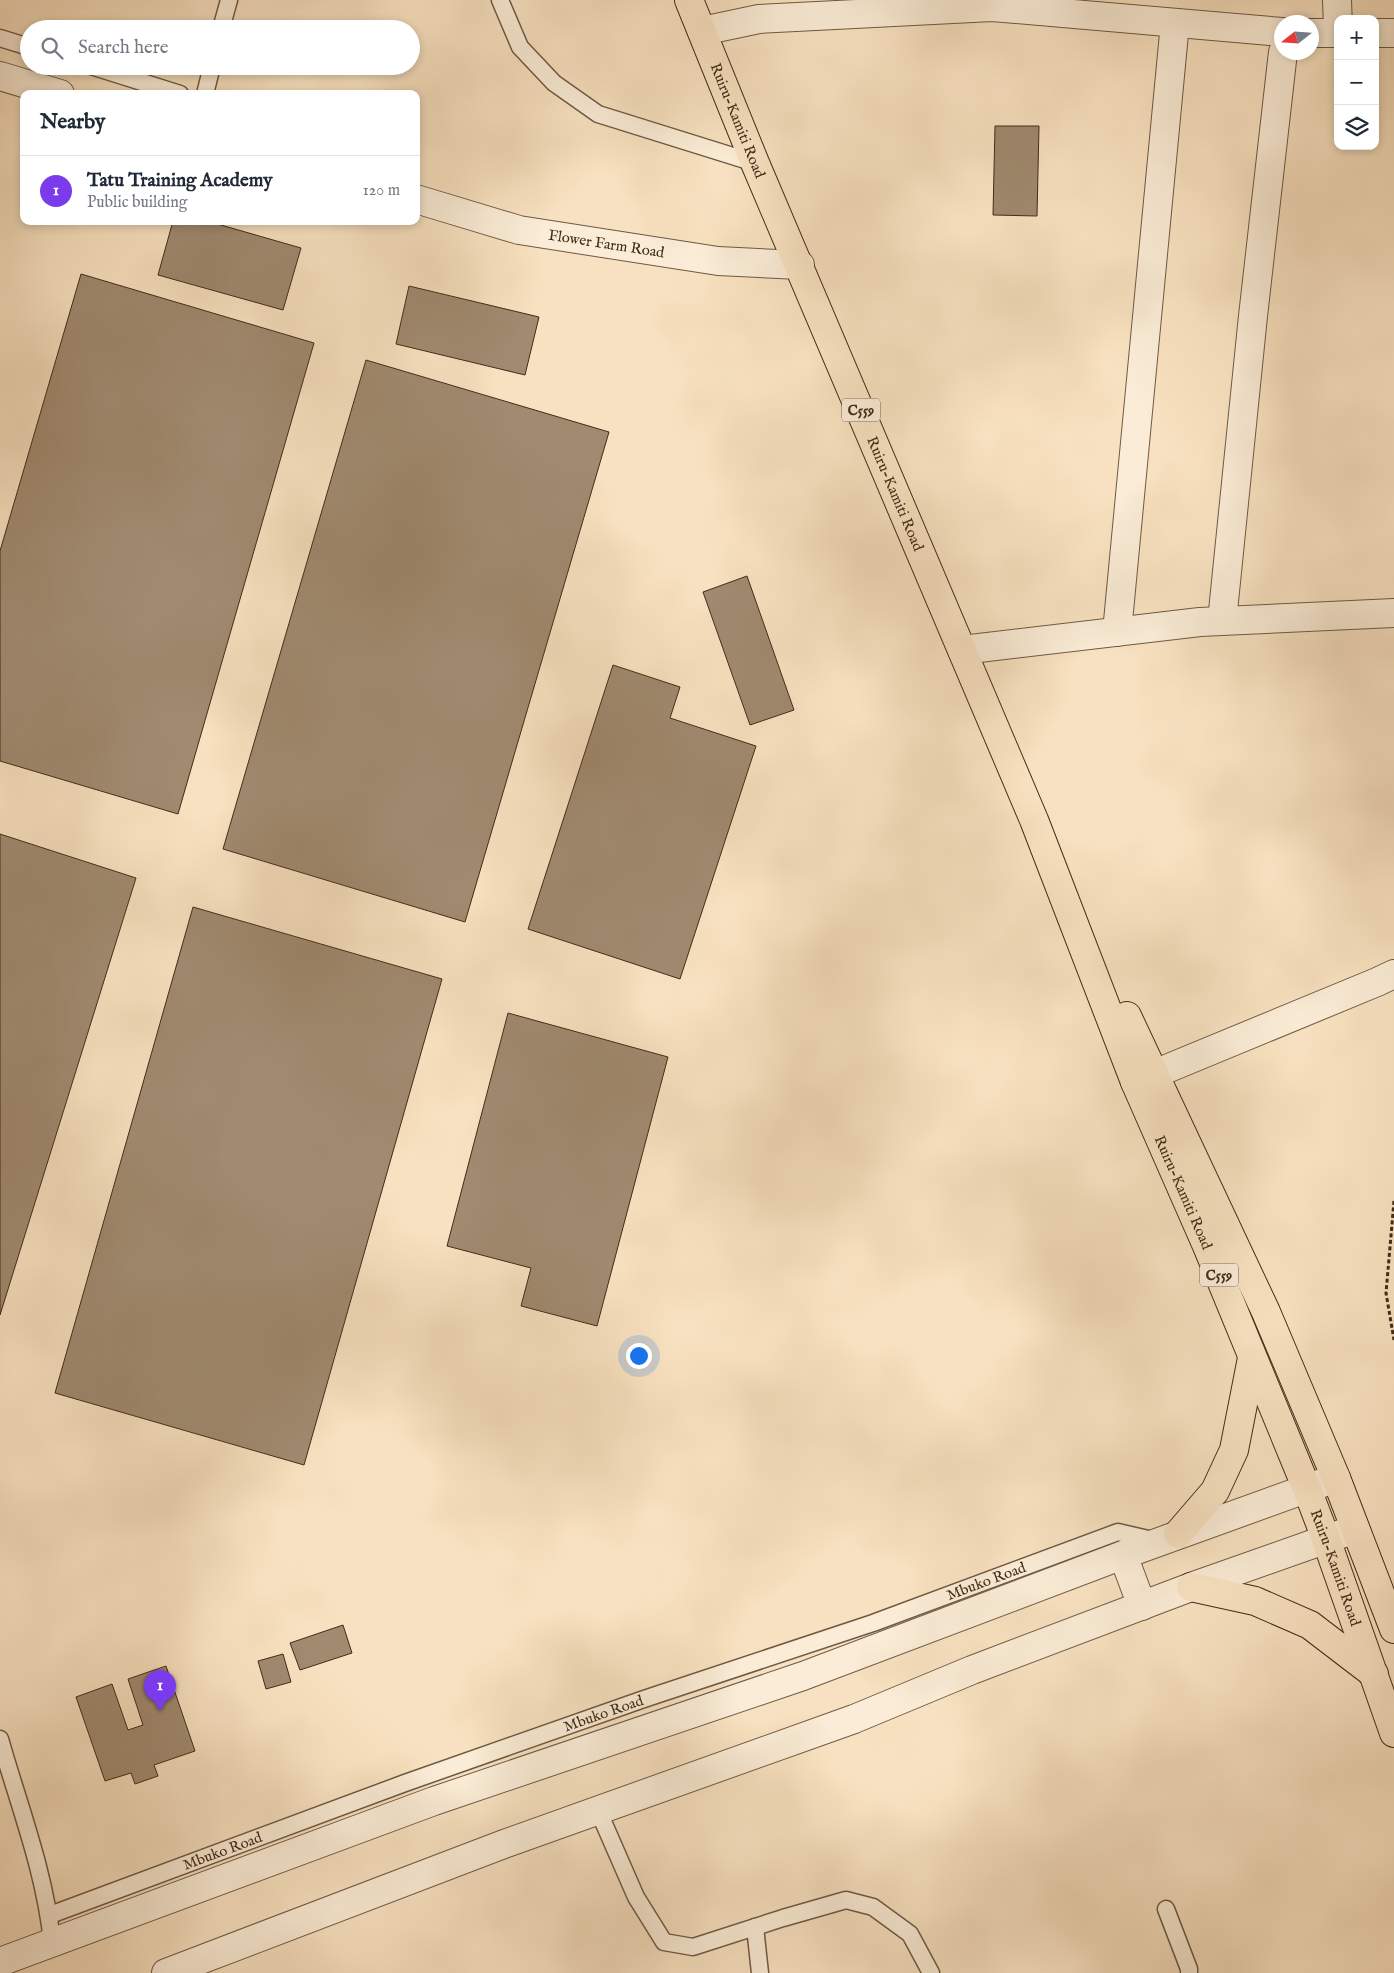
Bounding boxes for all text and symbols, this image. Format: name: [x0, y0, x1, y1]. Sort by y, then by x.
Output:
north arrow: [1274, 15, 1319, 60]
map controls: [1334, 15, 1379, 150]
button: +: [1334, 15, 1379, 60]
search box: [20, 20, 420, 75]
icon: search: [38, 34, 66, 62]
text: Search here: [78, 36, 169, 60]
street label: Ruiru-Kamiti Road: [705, 60, 770, 182]
button: −: [1334, 60, 1379, 105]
button: layers: [1334, 105, 1379, 150]
text: Nearby: [40, 109, 105, 136]
text: Tatu Training Academy: [87, 169, 273, 193]
text: 1: [53, 181, 59, 201]
text: 120 m: [363, 181, 400, 201]
text: Public building: [87, 193, 187, 213]
street label: Flower Farm Road: [547, 226, 667, 263]
road number: C559: [842, 398, 880, 422]
street label: Ruiru-Kamiti Road: [862, 434, 928, 555]
street label: Ruiru-Kamiti Road: [1150, 1133, 1217, 1254]
road number: C559: [1200, 1264, 1238, 1286]
your location: [626, 1343, 652, 1369]
street label: Ruiru-Kamiti Road: [1306, 1507, 1365, 1630]
street label: Mbuko Road: [944, 1558, 1029, 1605]
pin: 1: [144, 1670, 176, 1711]
street label: Mbuko Road: [561, 1691, 647, 1736]
street label: Mbuko Road: [180, 1828, 266, 1875]

